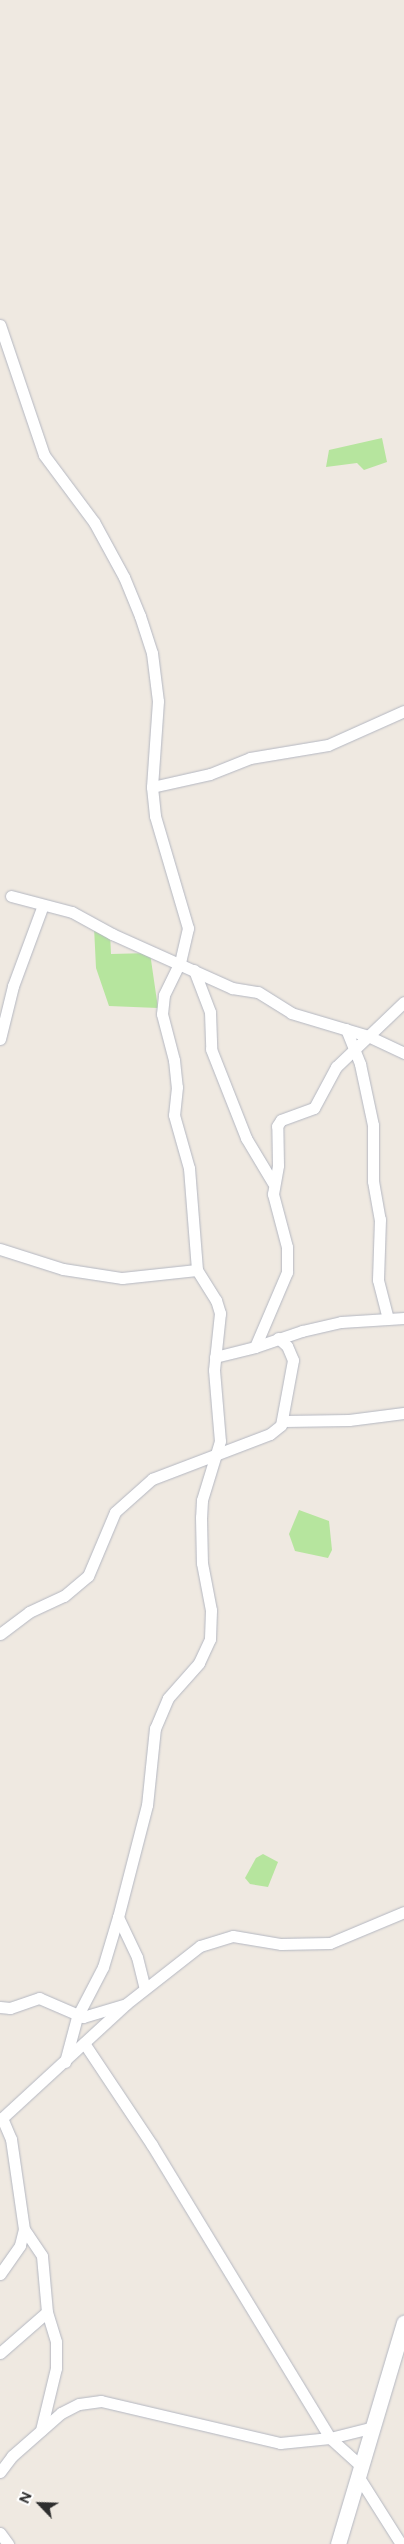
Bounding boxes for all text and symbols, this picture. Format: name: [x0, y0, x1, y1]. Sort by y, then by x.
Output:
north arrow: [15, 2479, 65, 2529]
text: N: [16, 2489, 36, 2506]

